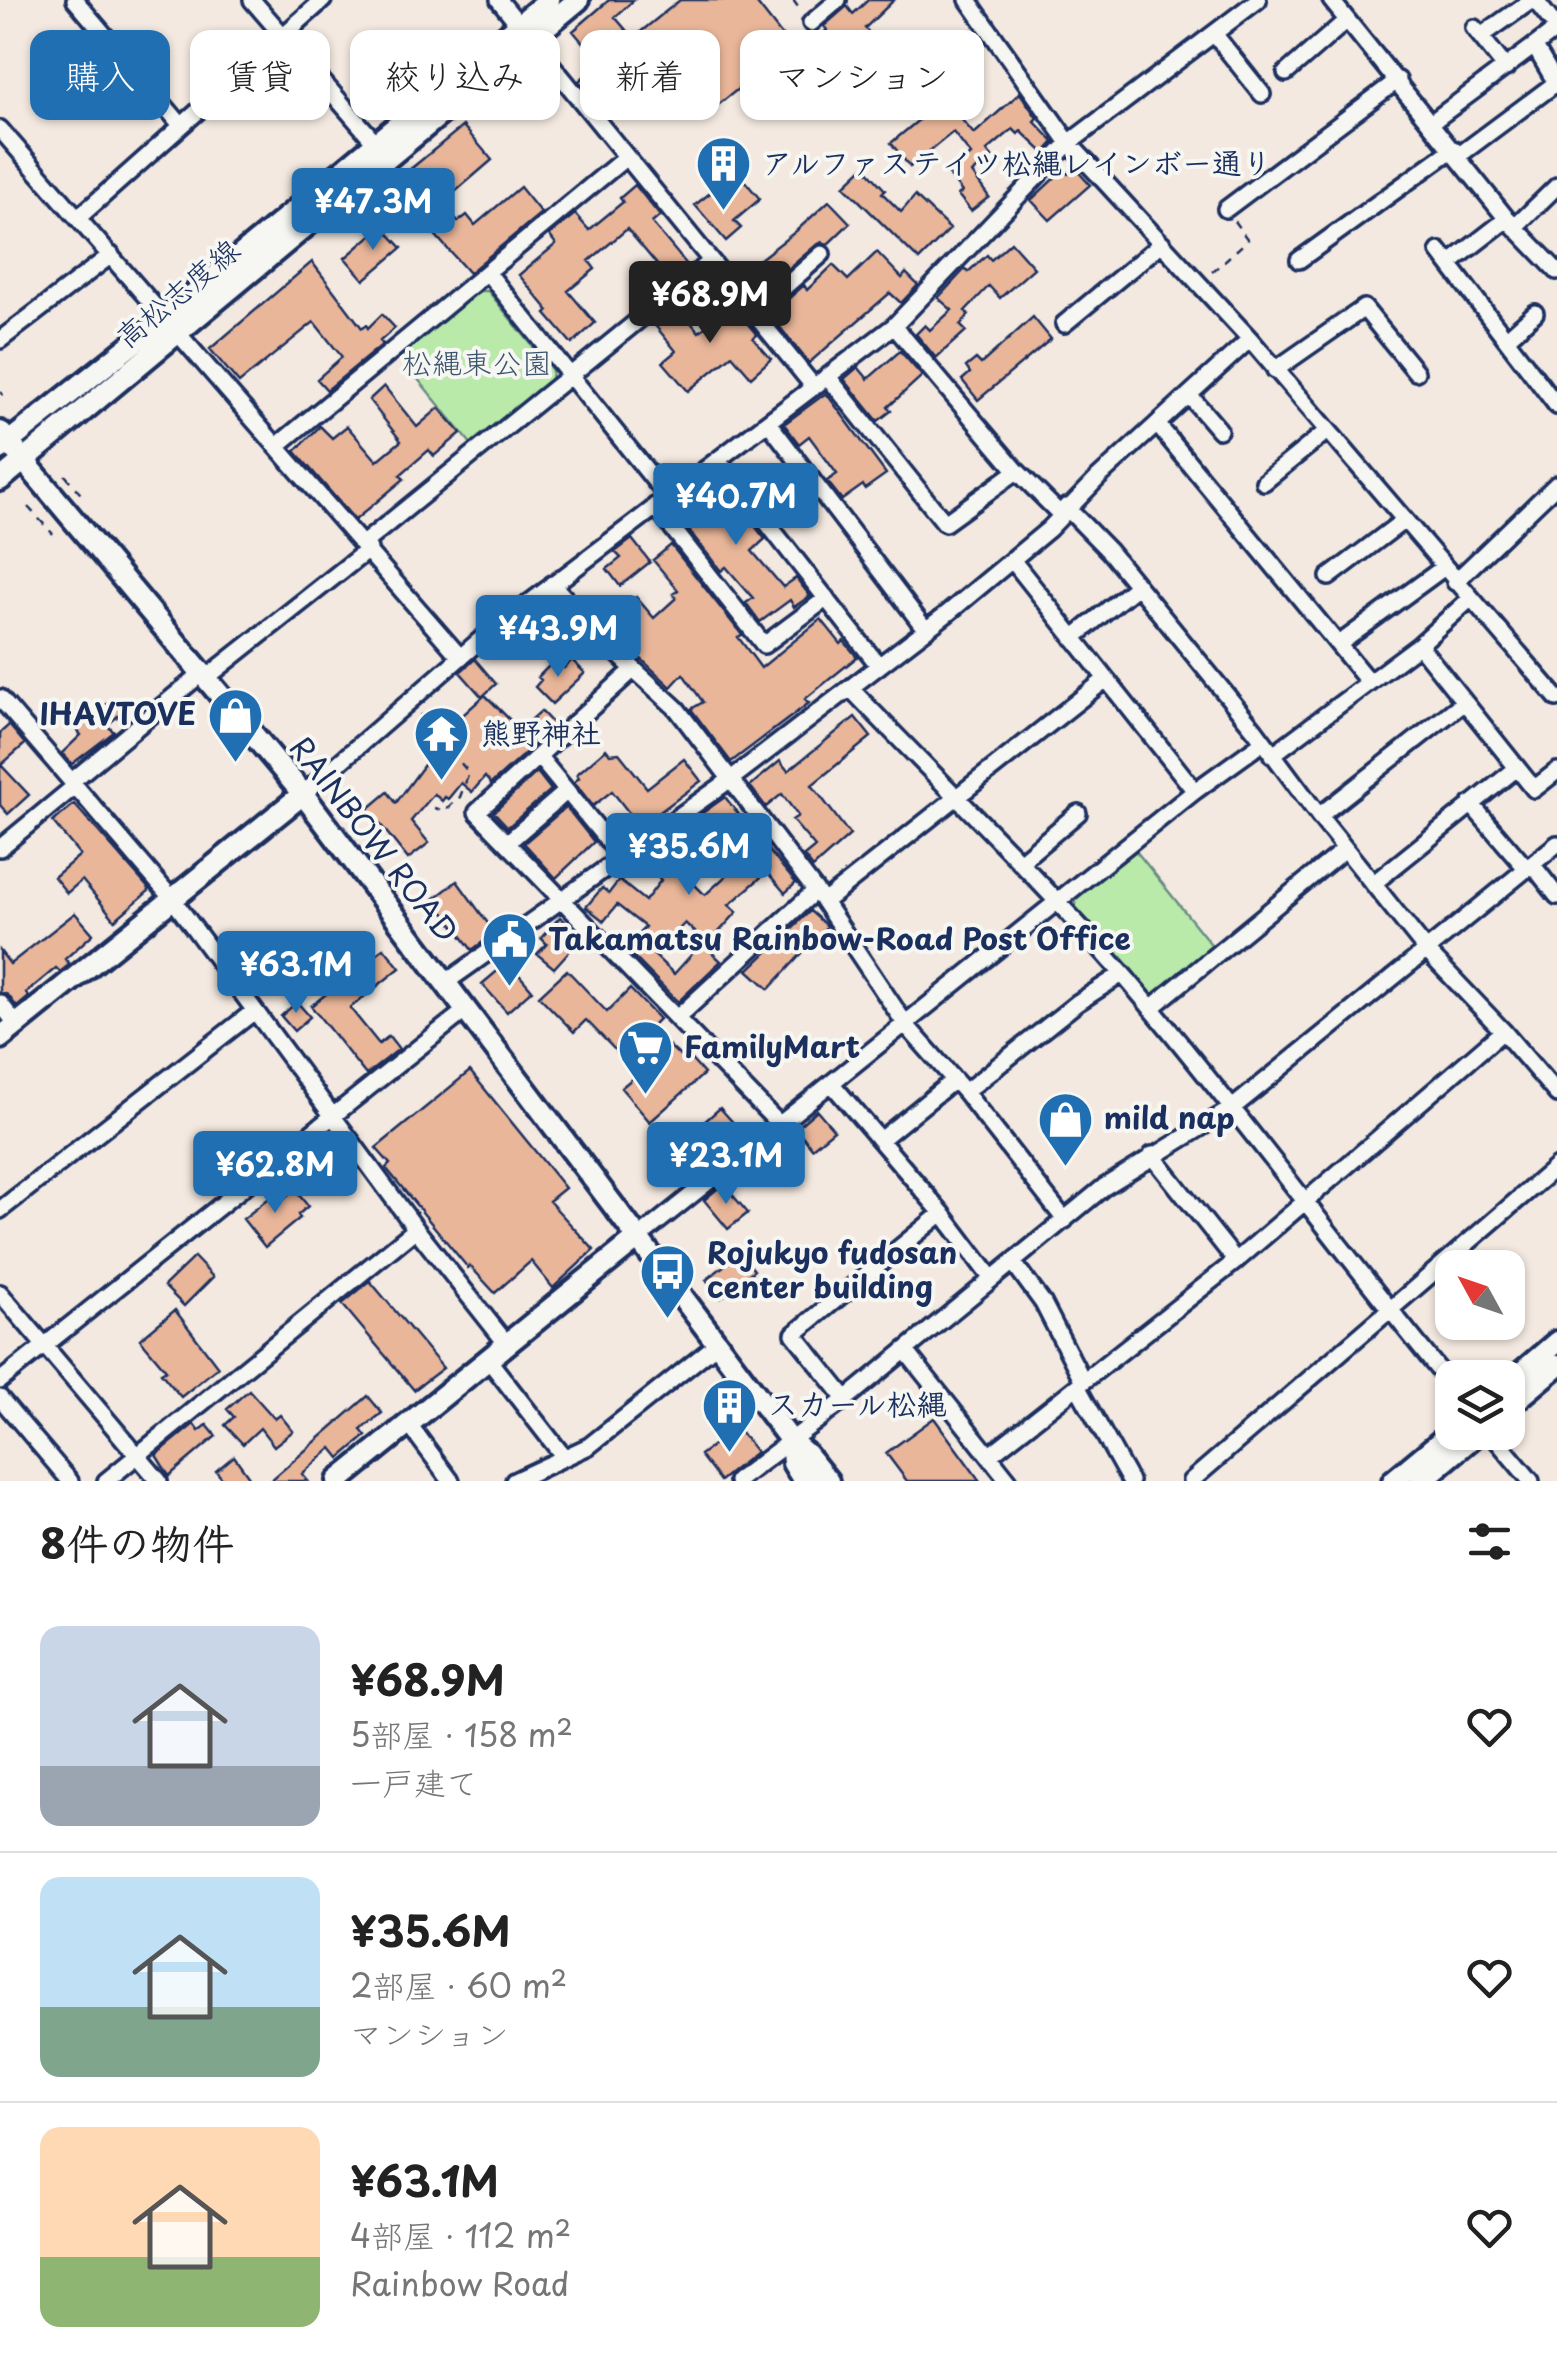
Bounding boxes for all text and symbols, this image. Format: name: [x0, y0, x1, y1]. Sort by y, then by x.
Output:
chip: 購入: [30, 30, 170, 120]
chip: 賃貸: [190, 30, 330, 120]
chip: 絞り込み: [350, 30, 560, 120]
chip: 新着: [580, 30, 720, 120]
chip: マンション: [740, 30, 984, 120]
building icon: アルファステイツ松縄レインボー通り: [693, 134, 753, 213]
place label: アルファステイツ松縄レインボー通り: [762, 139, 1272, 184]
pin: ¥47.3M: [292, 168, 454, 253]
text: ¥47.3M: [314, 176, 432, 224]
street label: 高松志度線: [104, 227, 248, 358]
pin: ¥68.9M: [629, 261, 791, 346]
text: ¥68.9M: [651, 269, 769, 317]
park label: 松縄東公園: [402, 339, 552, 384]
pin: ¥40.7M: [655, 463, 817, 548]
text: ¥40.7M: [675, 471, 797, 519]
pin: ¥43.9M: [477, 595, 639, 680]
text: ¥43.9M: [498, 603, 618, 651]
shop icon: IHAVTOVE: [205, 685, 265, 764]
place label: IHAVTOVE: [39, 690, 196, 735]
temple icon: 熊野神社: [412, 704, 472, 783]
place label: 熊野神社: [481, 709, 601, 754]
street label: RAINBOW ROAD: [280, 726, 470, 951]
pin: ¥35.6M: [608, 813, 770, 898]
text: ¥35.6M: [628, 821, 750, 869]
public building icon: Takamatsu Rainbow-Road Post Office: [479, 910, 539, 989]
place label: Takamatsu Rainbow-Road Post Office: [548, 915, 1131, 960]
pin: ¥63.1M: [215, 931, 377, 1016]
text: ¥63.1M: [239, 939, 353, 987]
supermarket icon: FamilyMart: [615, 1018, 675, 1097]
place label: FamilyMart: [684, 1023, 860, 1068]
shop icon: mild nap: [1035, 1089, 1095, 1168]
place label: mild nap: [1104, 1094, 1235, 1139]
pin: ¥23.1M: [645, 1122, 807, 1207]
text: ¥23.1M: [669, 1130, 783, 1178]
pin: ¥62.8M: [194, 1131, 356, 1216]
text: ¥62.8M: [215, 1139, 335, 1187]
place label: Rojukyo fudosan center building: [707, 1229, 957, 1308]
bus stop icon: Rojukyo fudosan center building: [638, 1241, 698, 1320]
north arrow: [1435, 1250, 1525, 1340]
map controls: [1435, 1250, 1525, 1450]
button: layers: [1435, 1360, 1525, 1450]
building icon: スカール松縄: [699, 1375, 759, 1454]
place label: スカール松縄: [768, 1380, 947, 1425]
text: 8件の物件: [40, 1510, 234, 1573]
icon: filters: [1462, 1514, 1517, 1569]
text: ¥68.9M: [350, 1647, 505, 1710]
icon: home: [120, 1666, 240, 1786]
icon: heart: [1462, 1699, 1517, 1754]
text: 5部屋 · 158 m²: [350, 1710, 573, 1758]
text: 一戸建て: [350, 1758, 478, 1806]
text: ¥35.6M: [350, 1898, 511, 1961]
icon: home: [120, 1917, 240, 2037]
icon: heart: [1462, 1950, 1517, 2005]
text: 2部屋 · 60 m²: [350, 1961, 567, 2009]
text: マンション: [350, 2009, 509, 2057]
text: ¥63.1M: [350, 2148, 499, 2211]
icon: home: [120, 2167, 240, 2287]
icon: heart: [1462, 2200, 1517, 2255]
text: 4部屋 · 112 m²: [350, 2211, 571, 2259]
text: Rainbow Road: [350, 2259, 569, 2307]

